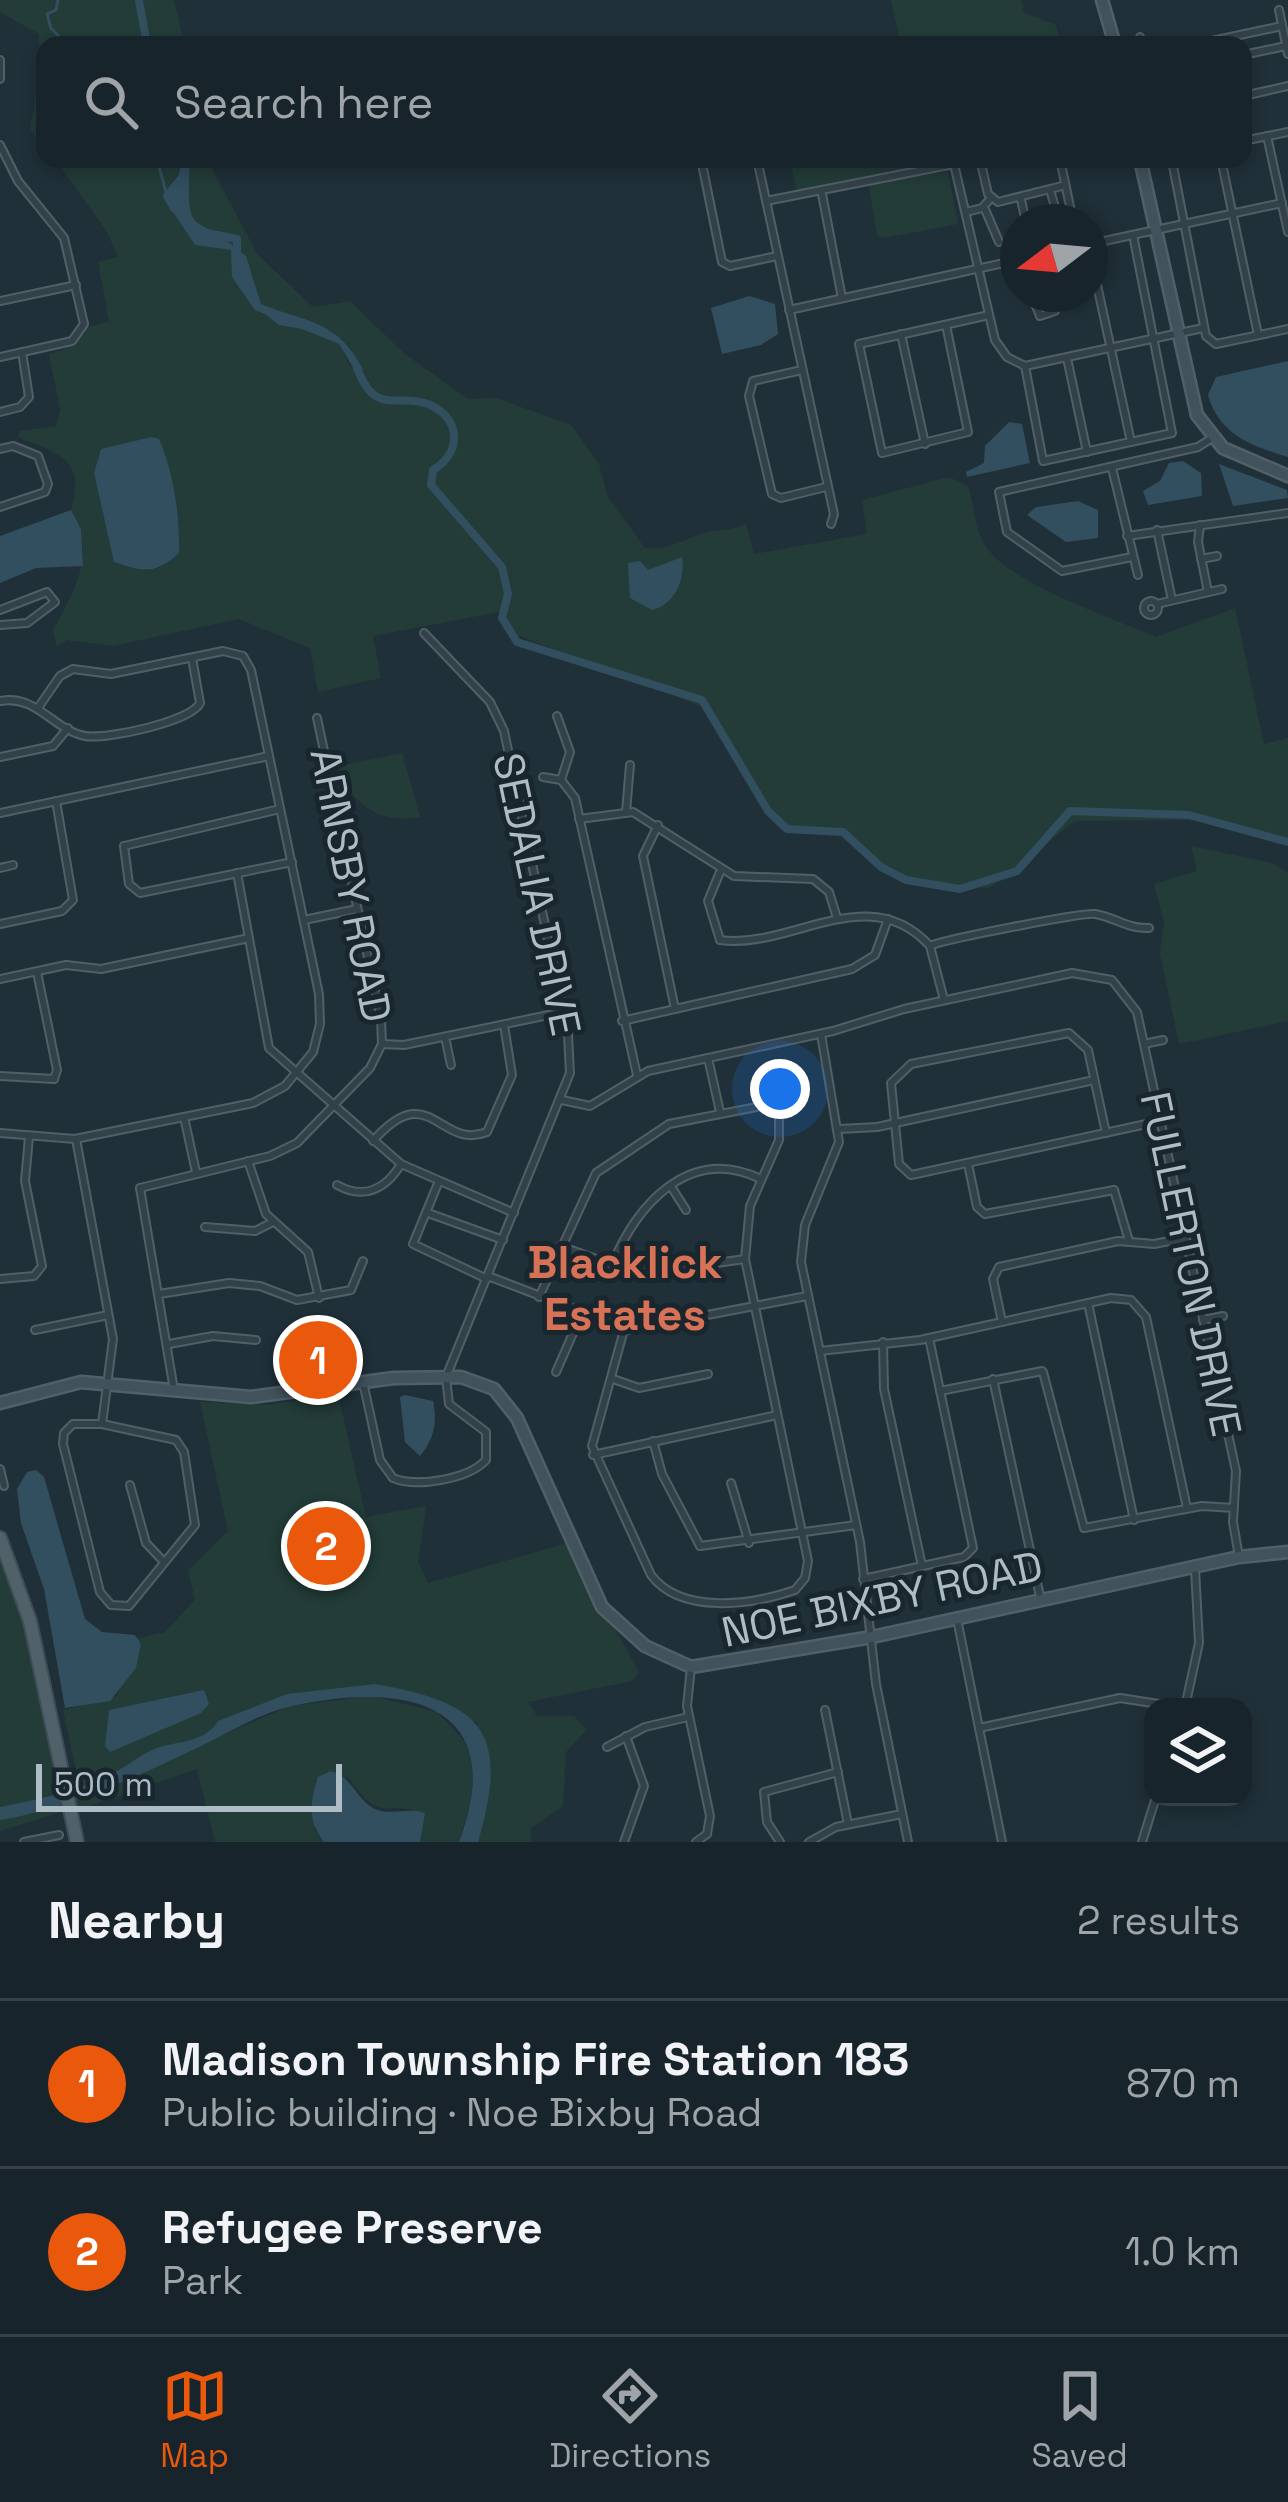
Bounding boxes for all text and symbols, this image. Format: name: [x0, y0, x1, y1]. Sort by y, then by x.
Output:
search box: [36, 36, 1252, 168]
icon: search: [78, 69, 144, 135]
text: Search here: [174, 74, 433, 131]
north arrow: [1000, 204, 1108, 312]
street label: ARNSBY ROAD: [298, 744, 404, 1026]
street label: SEDALIA DRIVE: [481, 748, 593, 1040]
your location: [750, 1059, 810, 1119]
street label: FULLERTON DRIVE: [1129, 1087, 1253, 1441]
district label: Blacklick Estates: [528, 1234, 722, 1343]
pin: 1: [279, 1315, 357, 1405]
pin: 2: [287, 1501, 365, 1591]
street label: NOE BIXBY ROAD: [717, 1539, 1047, 1659]
map controls: [1144, 1698, 1252, 1806]
button: layers: [1144, 1698, 1252, 1806]
scale bar: [36, 1758, 342, 1811]
text: 500 m: [54, 1764, 153, 1806]
text: Nearby: [48, 1888, 225, 1953]
text: 2 results: [1077, 1896, 1240, 1945]
text: Madison Township Fire Station 183: [162, 2031, 909, 2088]
text: 1: [78, 2059, 96, 2108]
text: 870 m: [1126, 2059, 1240, 2108]
text: Public building · Noe Bixby Road: [162, 2088, 762, 2137]
text: Refugee Preserve: [162, 2199, 543, 2256]
text: 2: [75, 2227, 99, 2276]
text: 1.0 km: [1125, 2227, 1240, 2276]
text: Park: [162, 2256, 243, 2305]
tab: Map: [160, 2363, 229, 2477]
tab: Directions: [549, 2363, 711, 2477]
tab: Saved: [1032, 2363, 1128, 2477]

